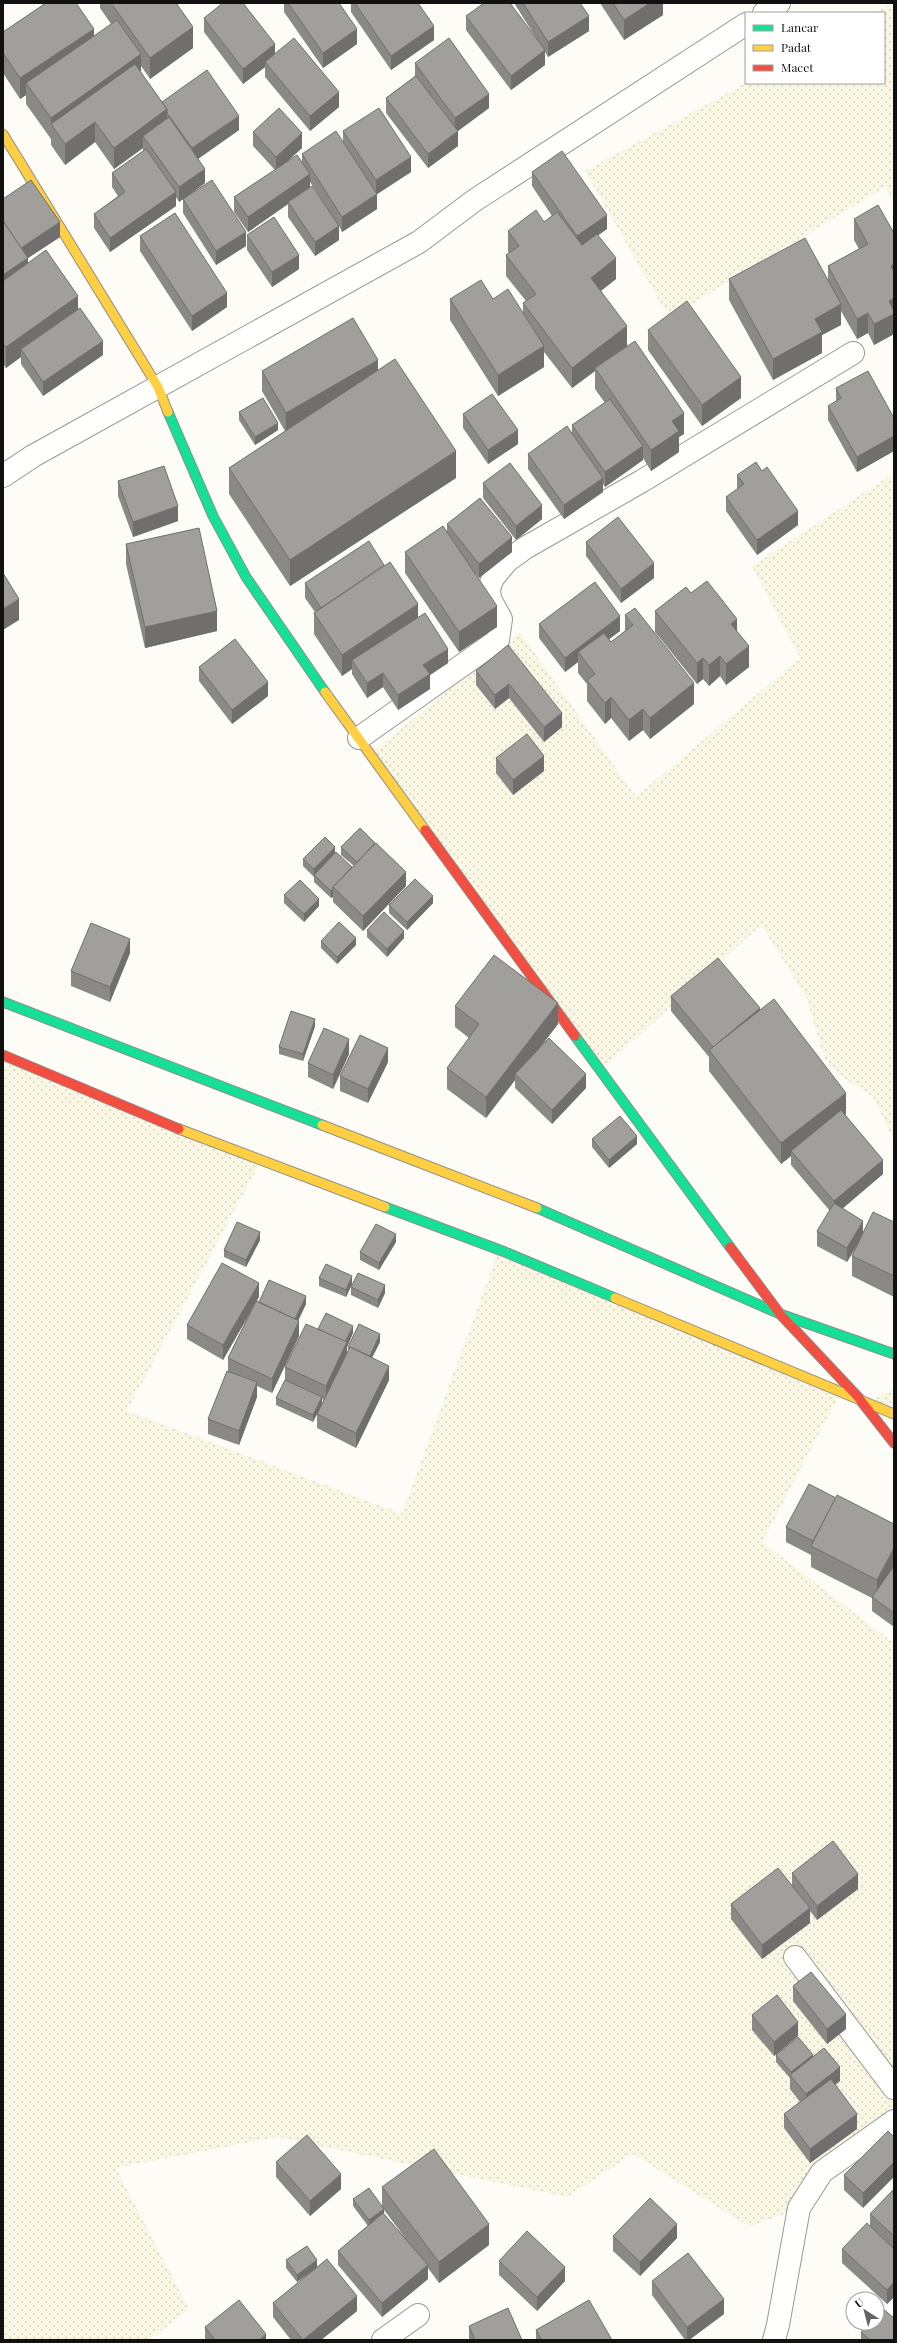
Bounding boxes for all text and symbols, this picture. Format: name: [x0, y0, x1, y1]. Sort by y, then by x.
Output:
legend: [745, 12, 885, 84]
text: Lancar: [781, 19, 819, 35]
text: Padat: [781, 39, 812, 55]
text: Macet: [781, 59, 814, 75]
north arrow: [845, 2291, 885, 2331]
text: U: [851, 2294, 867, 2311]

